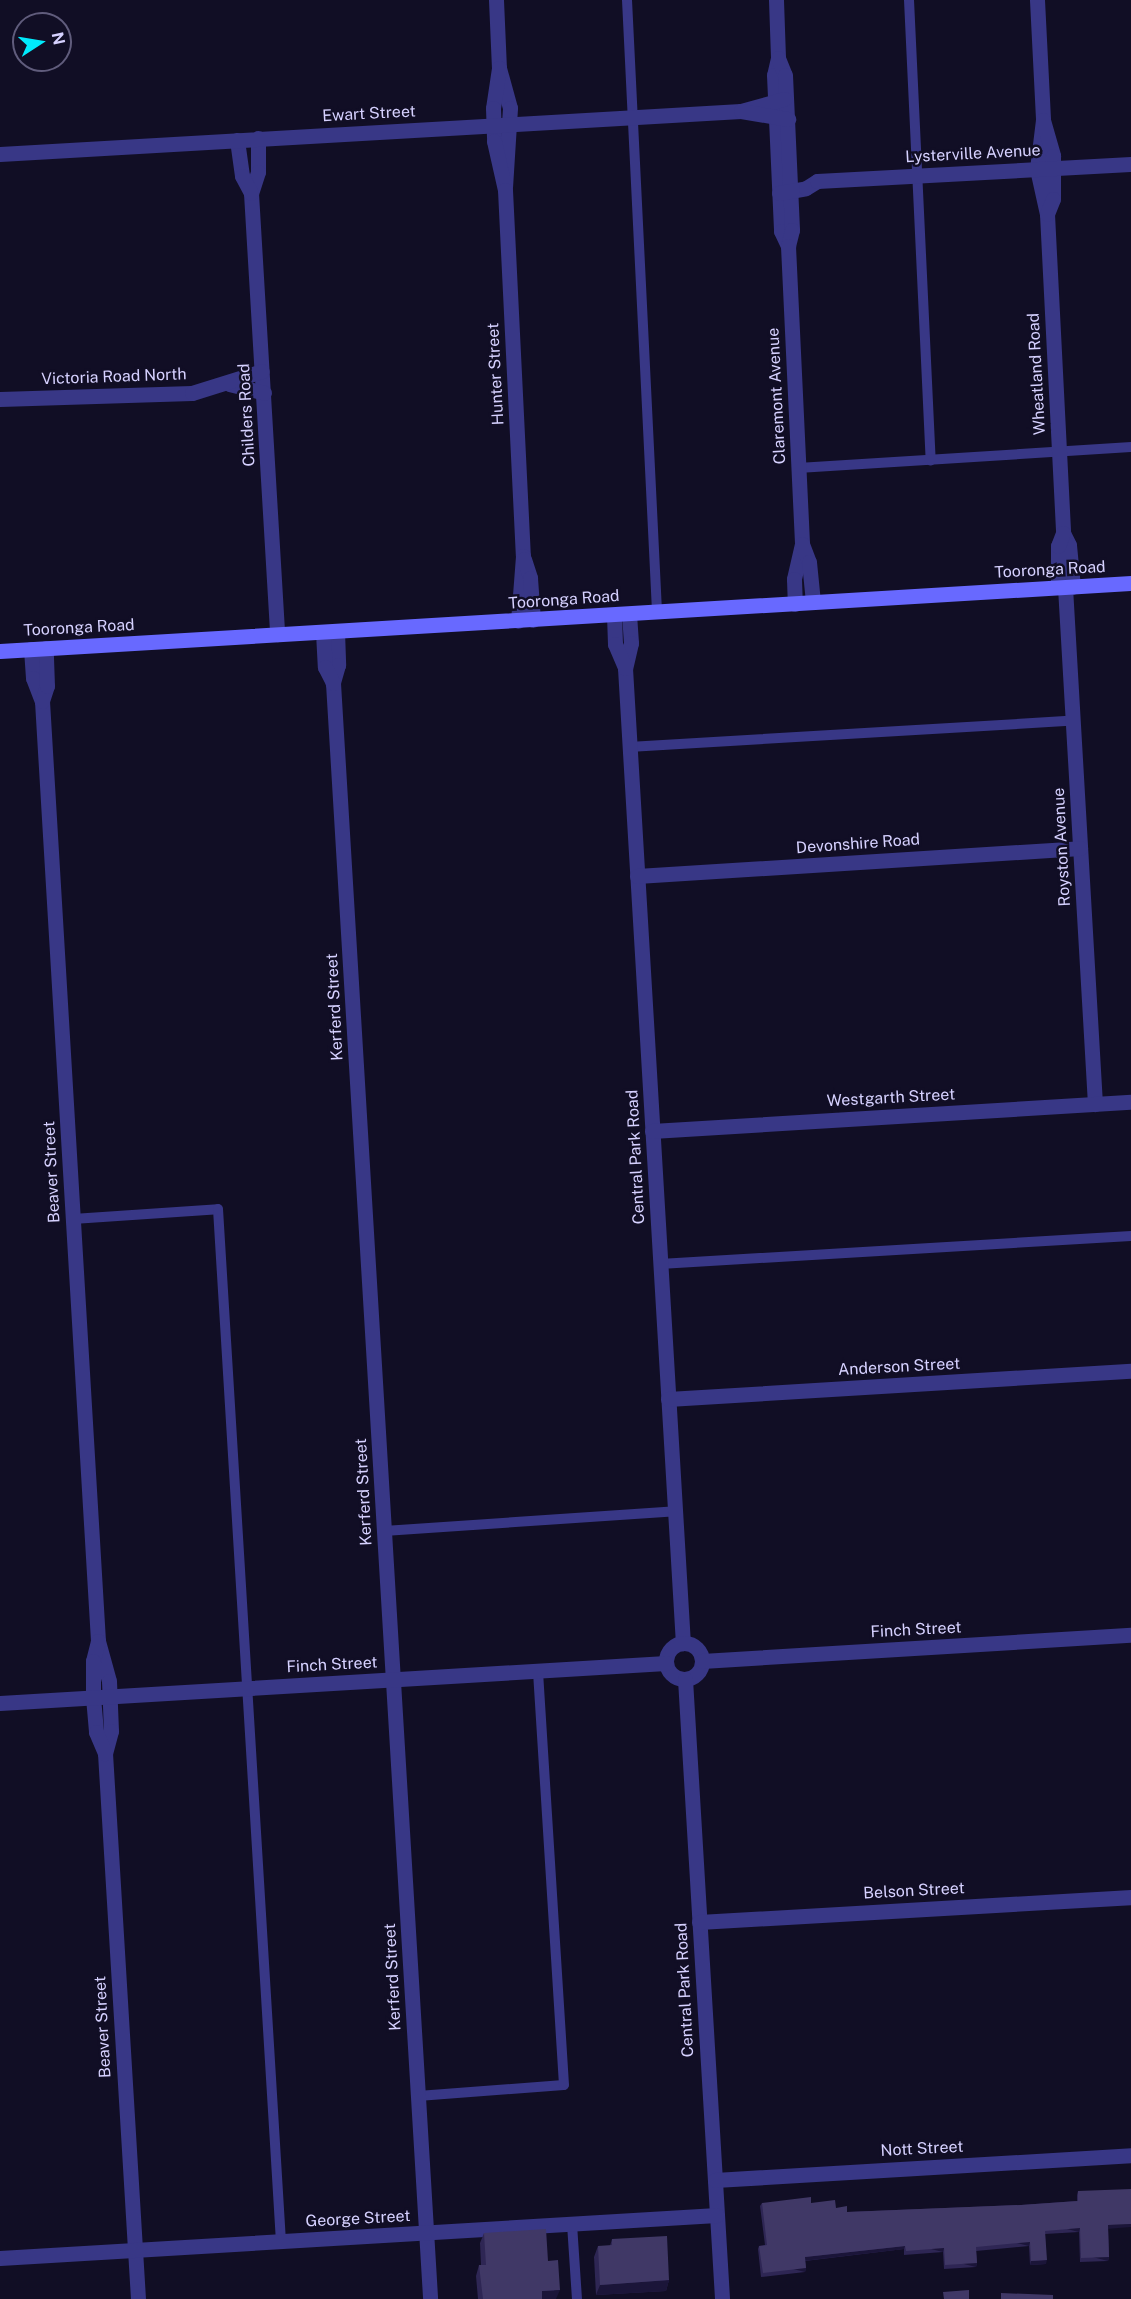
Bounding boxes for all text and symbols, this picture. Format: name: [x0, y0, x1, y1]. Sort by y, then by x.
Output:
north arrow: [12, 12, 72, 72]
text: N: [48, 30, 69, 47]
street label: Ewart Street: [322, 102, 416, 126]
street label: Lysterville Avenue: [905, 141, 1041, 167]
street label: Wheatland Road: [1024, 312, 1050, 436]
street label: Hunter Street: [484, 322, 508, 426]
street label: Claremont Avenue: [764, 327, 790, 465]
street label: Childers Road: [235, 363, 259, 467]
street label: Victoria Road North: [41, 365, 187, 389]
street label: Tooronga Road: [994, 558, 1106, 582]
street label: Tooronga Road: [508, 587, 620, 613]
street label: Tooronga Road: [23, 616, 135, 640]
street label: Royston Avenue: [1049, 787, 1075, 907]
street label: Devonshire Road: [795, 830, 921, 858]
street label: Kerferd Street: [323, 953, 347, 1061]
street label: Westgarth Street: [826, 1085, 956, 1111]
street label: Central Park Road: [623, 1089, 649, 1225]
street label: Beaver Street: [40, 1120, 64, 1224]
street label: Anderson Street: [837, 1354, 961, 1380]
street label: Kerferd Street: [352, 1438, 376, 1546]
street label: Finch Street: [870, 1618, 962, 1642]
street label: Finch Street: [286, 1653, 378, 1677]
street label: Belson Street: [863, 1879, 965, 1903]
street label: Central Park Road: [672, 1922, 698, 2058]
street label: Kerferd Street: [381, 1923, 405, 2031]
street label: Beaver Street: [91, 1975, 115, 2079]
street label: Nott Street: [880, 2137, 964, 2161]
street label: George Street: [305, 2207, 411, 2231]

